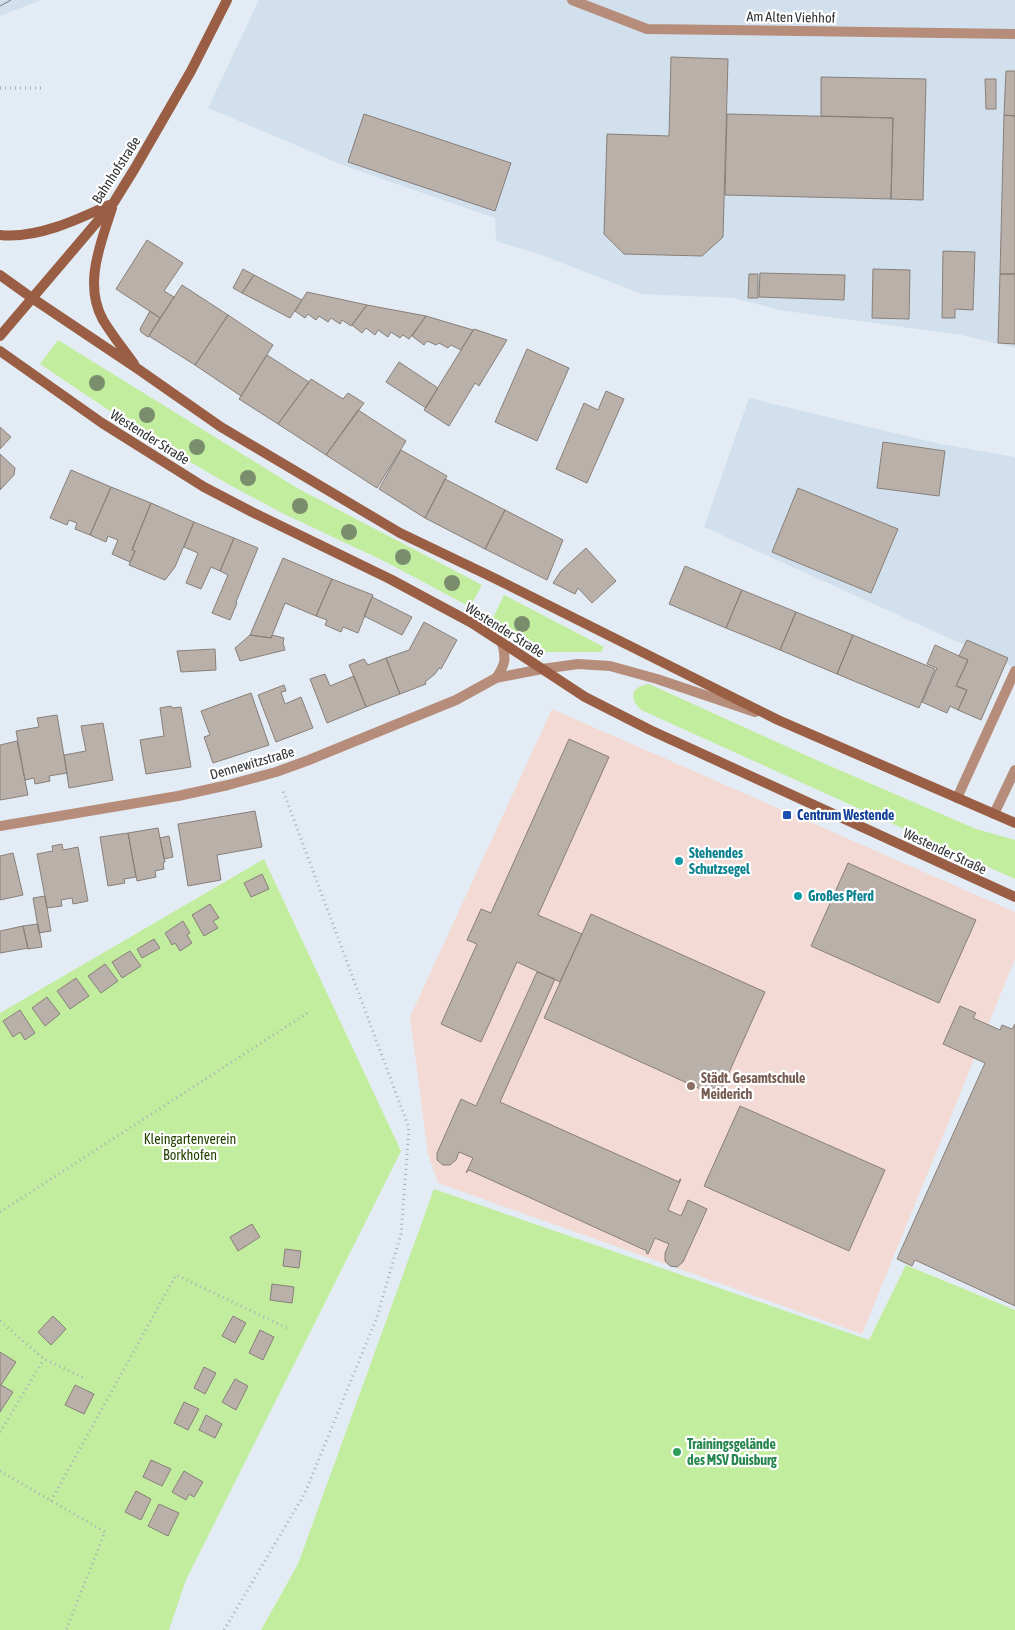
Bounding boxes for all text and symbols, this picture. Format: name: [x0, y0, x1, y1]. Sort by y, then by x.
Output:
street label: Am Alten Viehhof: [746, 8, 836, 26]
street label: Bahnhofstraße: [89, 134, 143, 206]
street label: Westender Straße: [107, 406, 193, 468]
street label: Westender Straße: [462, 599, 548, 661]
street label: Dennewitzstraße: [208, 743, 296, 783]
place label: Centrum Westende: [797, 807, 894, 823]
marker: Centrum Westende: [781, 809, 793, 821]
street label: Westender Straße: [901, 825, 989, 877]
place label: Stehendes Schutzsegel: [689, 845, 750, 877]
marker: Stehendes Schutzsegel: [673, 855, 685, 867]
place label: Großes Pferd: [808, 888, 874, 904]
marker: Großes Pferd: [792, 890, 804, 902]
place label: Städt. Gesamtschule Meiderich: [701, 1070, 805, 1102]
marker: Städt. Gesamtschule Meiderich: [685, 1080, 697, 1092]
park label: Kleingartenverein Borkhofen: [144, 1131, 236, 1163]
place label: Trainingsgelände des MSV Duisburg: [687, 1436, 778, 1468]
marker: Trainingsgelände des MSV Duisburg: [671, 1446, 683, 1458]

